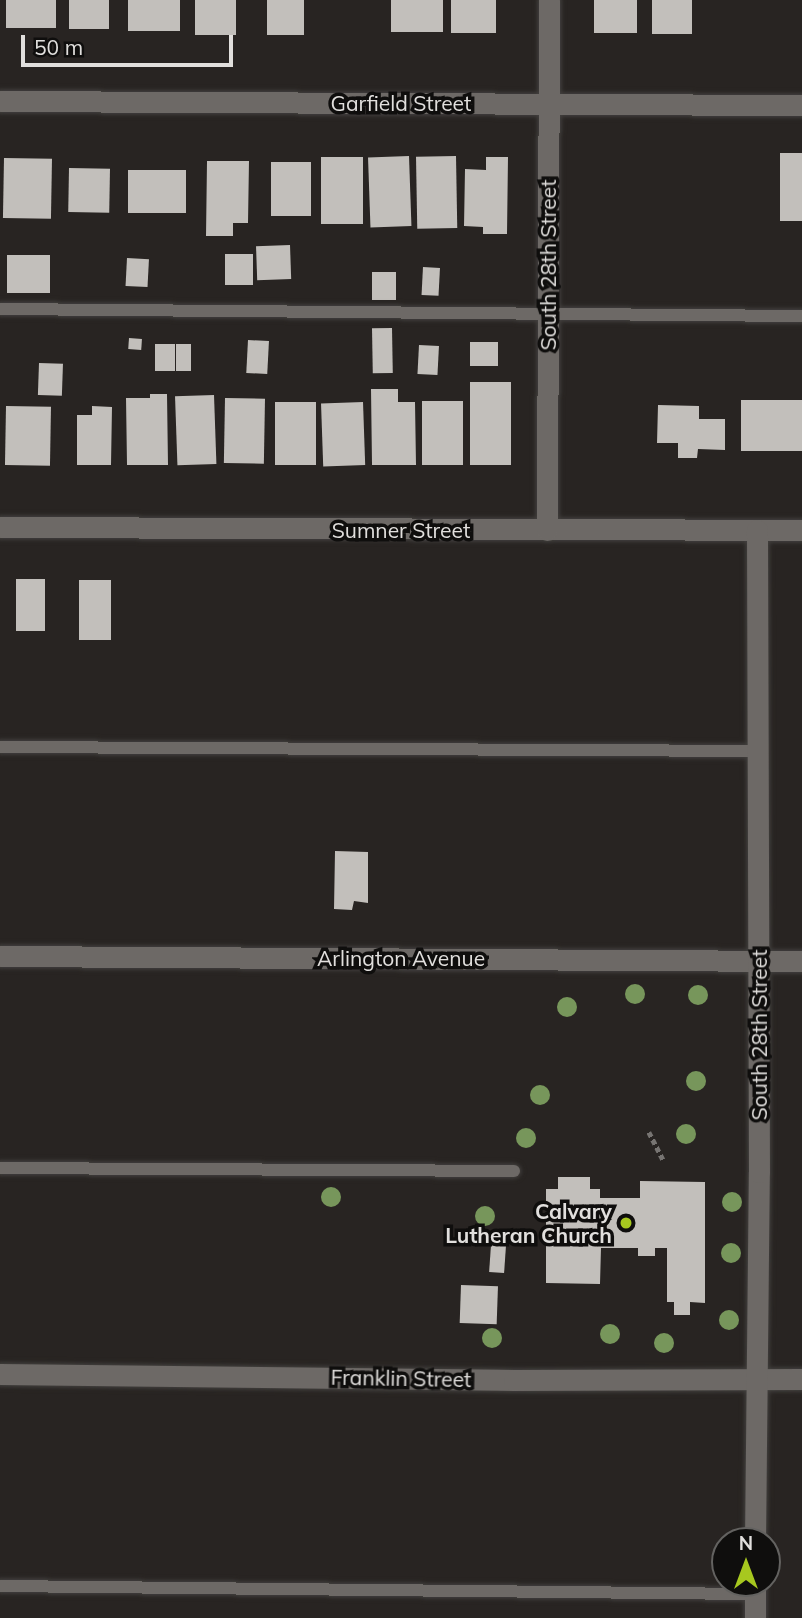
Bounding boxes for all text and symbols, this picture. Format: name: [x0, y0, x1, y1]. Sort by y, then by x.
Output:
scale bar: [24, 21, 236, 65]
text: 50 m: [34, 34, 83, 60]
street label: Garfield Street: [331, 90, 471, 116]
street label: South 28th Street: [535, 180, 561, 350]
street label: Sumner Street: [332, 517, 470, 543]
street label: Arlington Avenue: [317, 945, 485, 971]
street label: South 28th Street: [746, 950, 772, 1120]
place label: Calvary Lutheran Church: [445, 1198, 612, 1248]
marker: Calvary Lutheran Church: [618, 1215, 634, 1231]
street label: Franklin Street: [330, 1364, 472, 1392]
north arrow: [711, 1527, 781, 1597]
text: N: [739, 1531, 753, 1555]

